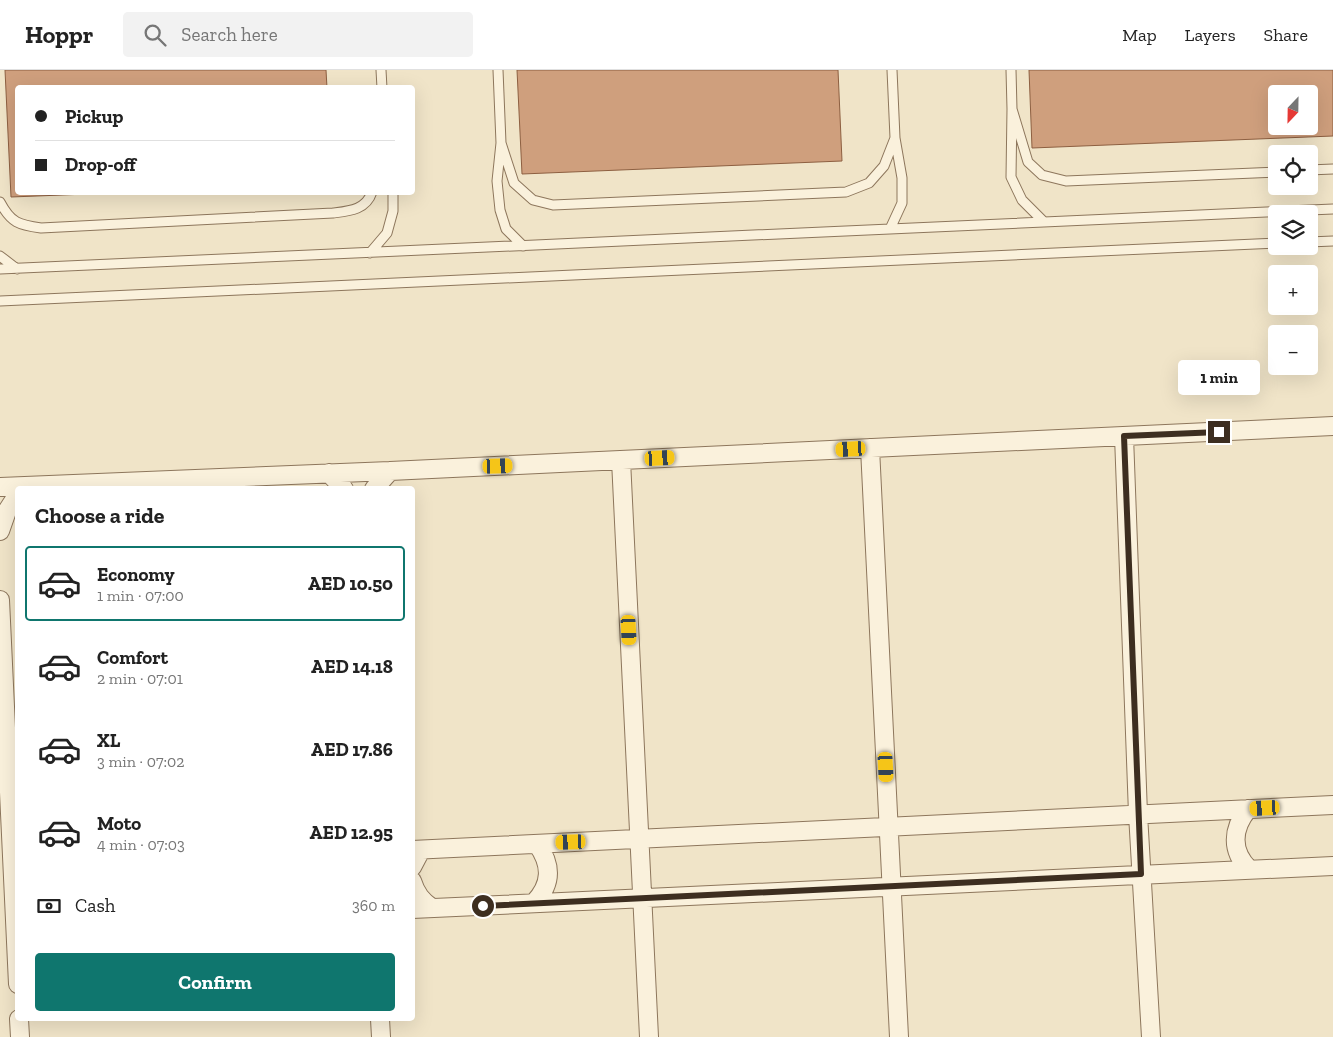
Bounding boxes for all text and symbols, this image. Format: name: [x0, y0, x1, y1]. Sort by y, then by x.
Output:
search box: [123, 12, 473, 57]
text: Hoppr: [25, 20, 93, 49]
icon: search: [141, 21, 169, 49]
text: Search here: [181, 23, 278, 46]
text: Map: [1122, 24, 1157, 46]
text: Layers: [1185, 24, 1236, 46]
text: Share: [1264, 24, 1308, 46]
north arrow: [1268, 85, 1318, 135]
map controls: [1268, 85, 1318, 375]
text: Pickup: [65, 105, 123, 128]
button: locate: [1268, 145, 1318, 195]
text: Drop-off: [65, 153, 136, 176]
button: layers: [1268, 205, 1318, 255]
button: +: [1268, 265, 1318, 315]
button: −: [1268, 325, 1318, 375]
callout: 1 min: [1178, 360, 1260, 394]
text: 1 min: [1200, 368, 1238, 387]
route end: [1208, 421, 1230, 443]
car: [835, 441, 866, 457]
car: [644, 450, 675, 466]
car: [482, 458, 513, 474]
text: Choose a ride: [35, 502, 165, 529]
icon: car: [37, 561, 82, 606]
text: Economy: [97, 563, 175, 586]
text: AED 10.50: [308, 572, 393, 595]
text: 1 min · 07:00: [97, 586, 184, 605]
car: [620, 615, 637, 645]
icon: car: [37, 644, 82, 689]
text: Comfort: [97, 646, 168, 669]
text: AED 14.18: [311, 655, 393, 678]
text: 2 min · 07:01: [97, 669, 183, 688]
icon: car: [37, 727, 82, 772]
text: XL: [97, 729, 120, 752]
text: AED 17.86: [311, 738, 393, 761]
text: 3 min · 07:02: [97, 752, 184, 771]
car: [877, 752, 894, 782]
car: [1249, 800, 1280, 816]
icon: car: [37, 810, 82, 855]
text: Moto: [97, 812, 141, 835]
text: AED 12.95: [310, 821, 393, 844]
car: [555, 834, 586, 850]
text: 4 min · 07:03: [97, 835, 185, 854]
icon: cash: [35, 892, 63, 920]
text: Cash: [75, 894, 115, 917]
route start: [472, 895, 494, 917]
text: 360 m: [352, 896, 395, 915]
button: Confirm: [35, 953, 395, 1011]

